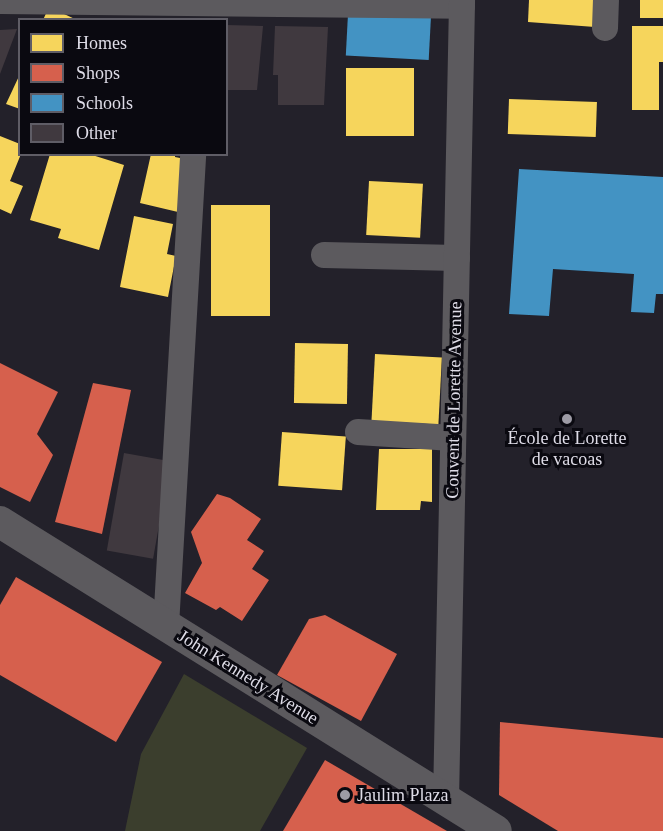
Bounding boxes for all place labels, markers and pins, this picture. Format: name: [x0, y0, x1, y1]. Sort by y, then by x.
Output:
marker: École de Lorette de vacoas: [560, 412, 574, 426]
place label: École de Lorette de vacoas: [508, 428, 626, 470]
place label: Jaulim Plaza: [357, 784, 448, 806]
marker: Jaulim Plaza: [338, 788, 352, 802]

